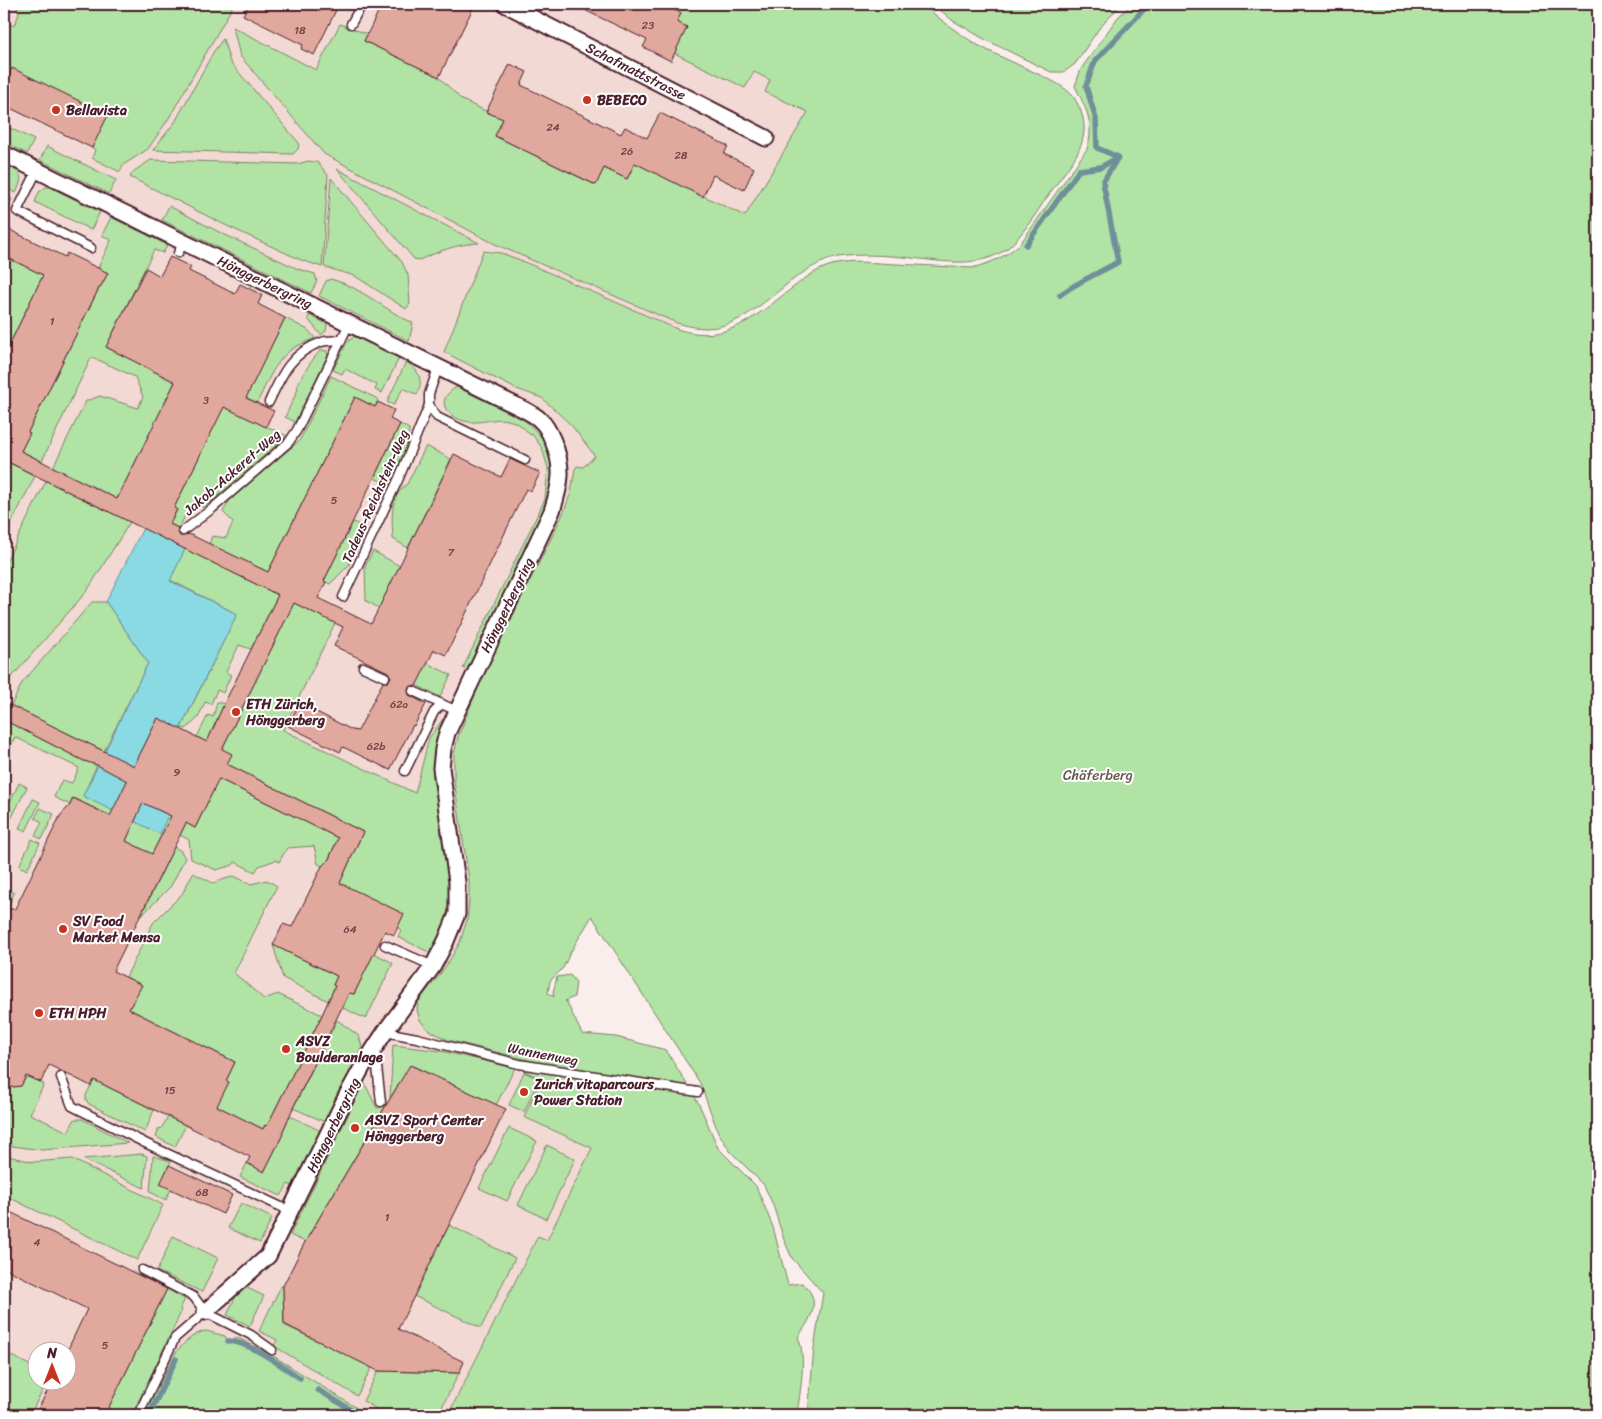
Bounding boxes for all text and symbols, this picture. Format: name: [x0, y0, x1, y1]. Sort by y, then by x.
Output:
house number: 23: [642, 16, 654, 35]
house number: 18: [294, 21, 306, 40]
street label: Schafmattstrasse: [581, 35, 690, 108]
place label: BEBECO: [597, 88, 647, 113]
marker: BEBECO: [581, 94, 593, 106]
place label: Bellavista: [66, 98, 127, 123]
marker: Bellavista: [50, 104, 62, 116]
house number: 24: [546, 118, 560, 137]
house number: 26: [621, 142, 633, 161]
house number: 28: [675, 146, 688, 165]
street label: Hönggerbergring: [213, 249, 317, 316]
house number: 1: [50, 312, 55, 331]
house number: 3: [203, 391, 209, 410]
street label: Jakob-Ackeret-Weg: [177, 423, 287, 523]
street label: Tadeus-Reichstein-Weg: [335, 425, 416, 567]
house number: 5: [331, 491, 338, 510]
house number: 7: [448, 543, 455, 562]
street label: Hönggerbergring: [474, 553, 541, 657]
place label: ETH Zürich, Hönggerberg: [245, 692, 326, 733]
house number: 62a: [390, 695, 409, 714]
marker: ETH Zürich, Hönggerberg: [230, 706, 242, 718]
house number: 62b: [367, 737, 385, 756]
house number: 9: [174, 763, 181, 782]
park label: Chäferberg: [1063, 763, 1133, 788]
place label: SV Food Market Mensa: [72, 909, 160, 950]
house number: 64: [343, 920, 357, 939]
marker: SV Food Market Mensa: [57, 923, 69, 935]
place label: ETH HPH: [49, 1001, 108, 1026]
marker: ETH HPH: [33, 1007, 45, 1019]
place label: ASVZ Boulderanlage: [295, 1029, 383, 1070]
street label: Wannenweg: [506, 1035, 580, 1074]
marker: ASVZ Boulderanlage: [280, 1043, 292, 1055]
place label: Zurich vitaparcours Power Station: [533, 1072, 655, 1113]
street label: Hönggerbergring: [300, 1073, 367, 1177]
house number: 15: [164, 1081, 176, 1100]
marker: Zurich vitaparcours Power Station: [518, 1086, 530, 1098]
place label: ASVZ Sport Center Hönggerberg: [364, 1108, 485, 1149]
marker: ASVZ Sport Center Hönggerberg: [349, 1122, 361, 1134]
house number: 68: [196, 1183, 209, 1202]
house number: 1: [385, 1208, 390, 1227]
house number: 4: [34, 1233, 41, 1252]
house number: 5: [102, 1336, 109, 1355]
text: N: [46, 1341, 57, 1366]
north arrow: [28, 1342, 78, 1392]

